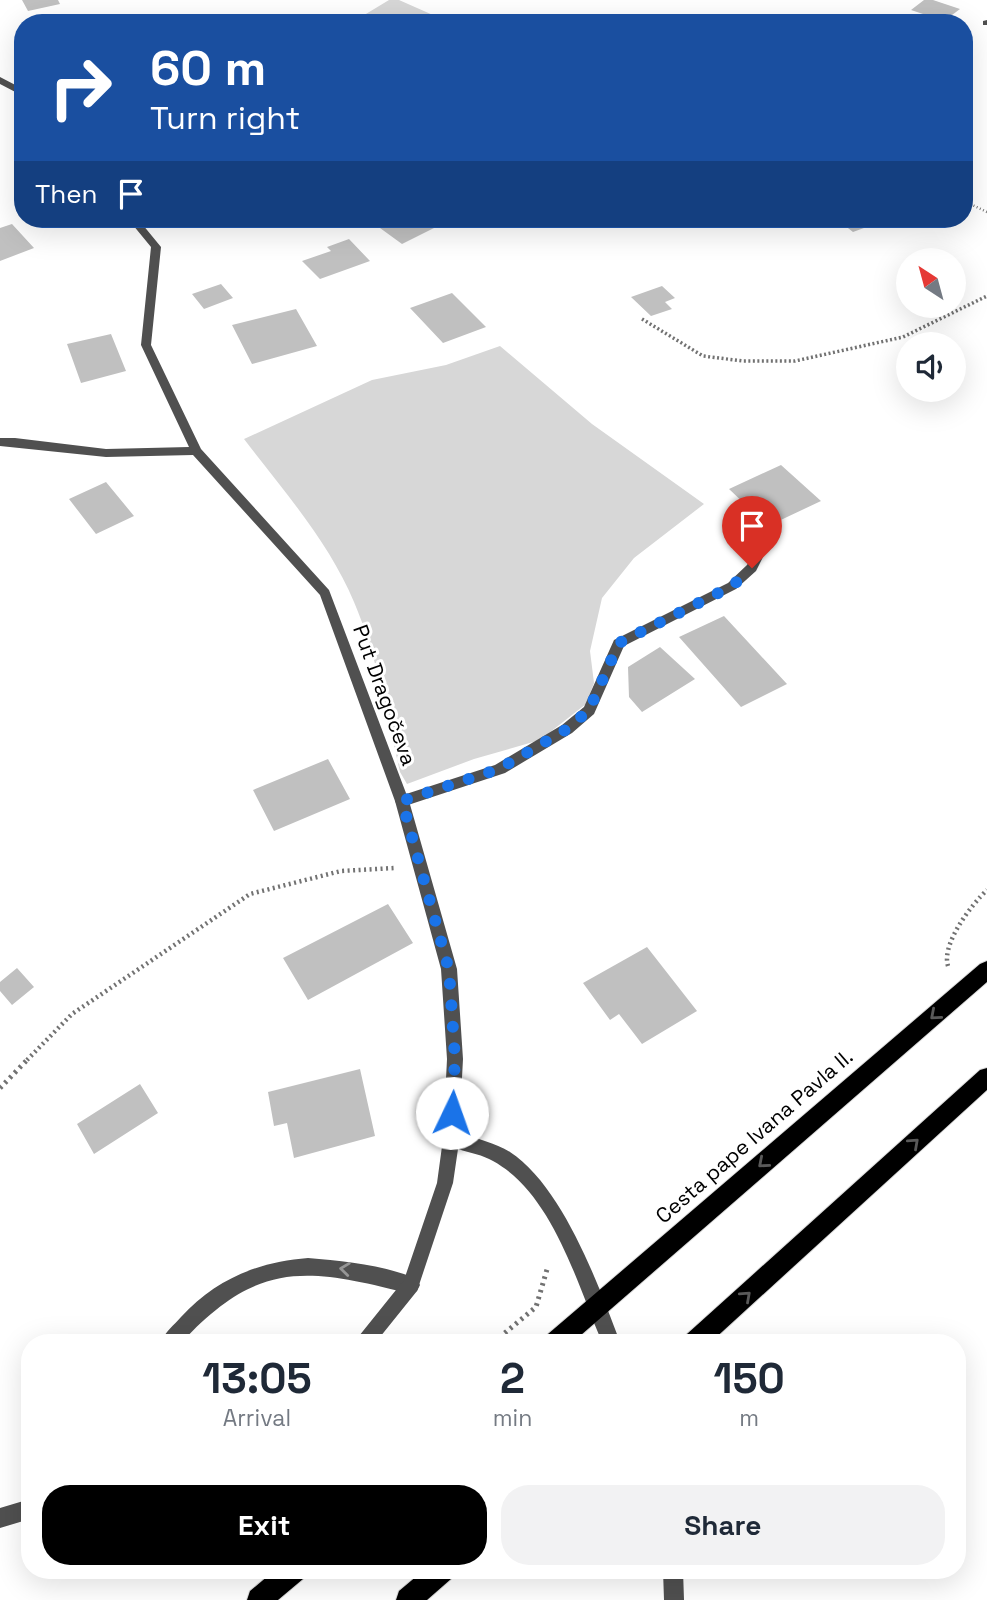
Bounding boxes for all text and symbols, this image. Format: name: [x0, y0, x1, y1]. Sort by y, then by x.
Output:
text: 60 m: [150, 37, 266, 99]
icon: right: [35, 42, 126, 133]
text: Turn right: [150, 98, 300, 138]
icon: arrive: [112, 175, 150, 213]
text: Then: [35, 177, 98, 211]
north arrow: [896, 248, 966, 318]
map controls: [896, 248, 966, 402]
button: sound: [896, 332, 966, 402]
pin: [722, 496, 782, 568]
icon: arrive: [733, 507, 771, 545]
street label: Put Dragočeva: [347, 621, 423, 769]
one-way arrow: [931, 1007, 944, 1019]
street label: Cesta pape Ivana Pavla II.: [650, 1043, 858, 1229]
position arrow: [415, 1076, 489, 1150]
one-way arrow: [906, 1139, 919, 1152]
one-way arrow: [758, 1155, 771, 1167]
one-way arrow: [339, 1262, 351, 1277]
one-way arrow: [738, 1292, 751, 1305]
text: 13:05: [202, 1352, 312, 1405]
text: 2: [500, 1352, 525, 1405]
text: 150: [713, 1352, 785, 1405]
text: Arrival: [223, 1403, 291, 1433]
text: min: [493, 1403, 532, 1433]
text: m: [739, 1403, 759, 1433]
button: Exit: [42, 1485, 487, 1565]
button: Share: [501, 1485, 945, 1565]

